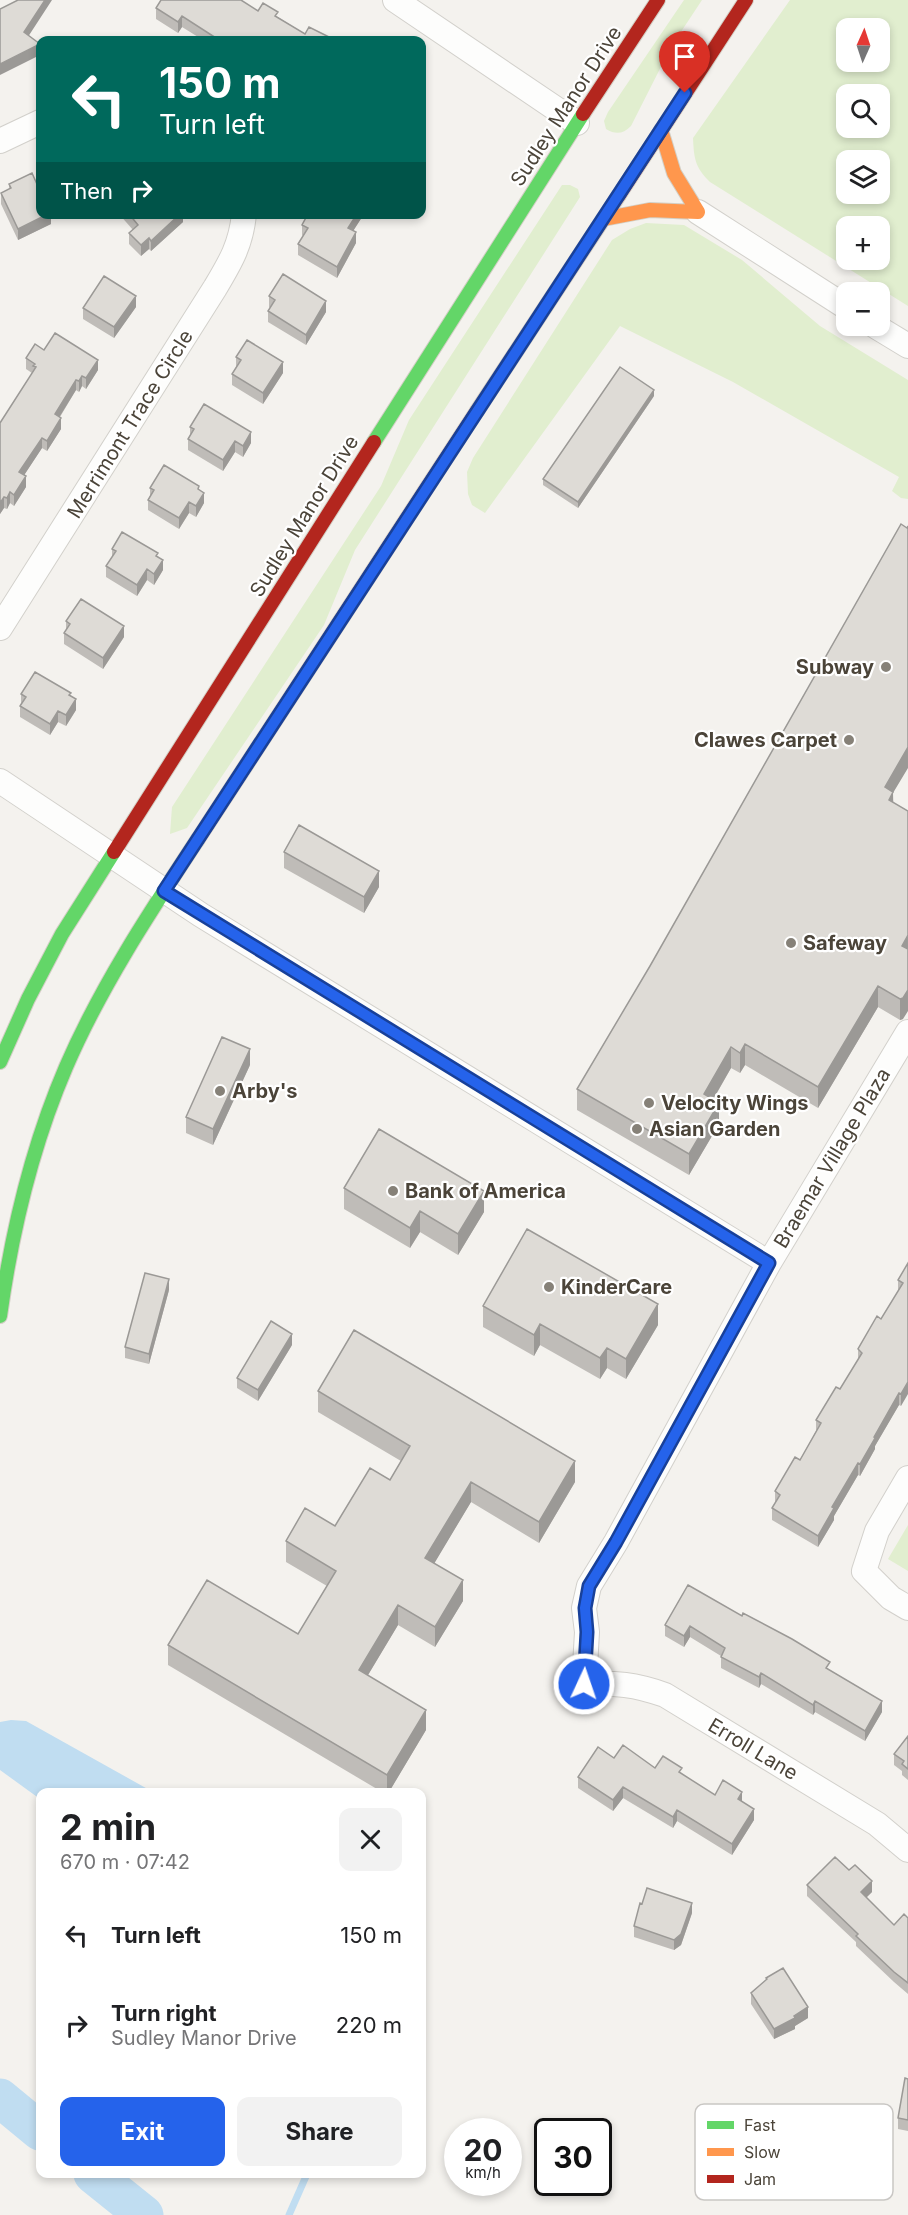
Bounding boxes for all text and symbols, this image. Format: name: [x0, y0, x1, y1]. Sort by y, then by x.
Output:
north arrow: [836, 18, 890, 72]
map controls: [836, 18, 890, 336]
street label: Sudley Manor Drive: [505, 22, 627, 190]
pin: [659, 31, 710, 93]
icon: arrive: [668, 40, 701, 73]
text: 150 m: [159, 57, 281, 108]
icon: left: [60, 60, 138, 138]
button: search: [836, 84, 890, 138]
text: Turn left: [159, 108, 265, 141]
button: layers: [836, 150, 890, 204]
icon: right: [125, 174, 158, 207]
text: Then: [60, 178, 113, 204]
button: +: [836, 216, 890, 270]
button: −: [836, 282, 890, 336]
street label: Merrimont Trace Circle: [62, 325, 198, 523]
street label: Sudley Manor Drive: [245, 431, 363, 601]
place label: Subway: [796, 655, 874, 679]
marker: Subway: [879, 660, 893, 674]
place label: Clawes Carpet: [694, 728, 837, 752]
marker: Clawes Carpet: [842, 733, 856, 747]
place label: Safeway: [803, 931, 887, 955]
marker: Safeway: [784, 936, 798, 950]
street label: Braemar Village Plaza: [769, 1064, 895, 1252]
place label: Arby's: [232, 1079, 298, 1103]
marker: Arby's: [213, 1084, 227, 1098]
place label: Velocity Wings: [661, 1091, 809, 1115]
marker: Velocity Wings: [642, 1096, 656, 1110]
place label: Asian Garden: [649, 1117, 780, 1141]
marker: Asian Garden: [630, 1122, 644, 1136]
place label: Bank of America: [405, 1179, 566, 1203]
marker: Bank of America: [386, 1184, 400, 1198]
place label: KinderCare: [561, 1275, 672, 1299]
marker: KinderCare: [542, 1280, 556, 1294]
position arrow: [552, 1652, 616, 1716]
street label: Erroll Lane: [704, 1713, 802, 1785]
text: 2 min: [60, 1805, 156, 1849]
button: close: [339, 1808, 402, 1871]
text: 670 m · 07:42: [60, 1850, 190, 1874]
icon: left: [60, 1919, 93, 1952]
text: Turn left: [111, 1922, 201, 1948]
text: 150 m: [340, 1922, 402, 1948]
text: Turn right: [111, 2000, 217, 2026]
icon: right: [60, 2009, 93, 2042]
text: 220 m: [336, 2012, 402, 2038]
text: Sudley Manor Drive: [111, 2026, 297, 2050]
button: Exit: [60, 2097, 225, 2166]
button: Share: [237, 2097, 402, 2166]
legend: [695, 2104, 893, 2200]
text: Fast: [744, 2115, 776, 2135]
speed limit sign: 30: [534, 2118, 612, 2196]
text: 20: [463, 2132, 503, 2168]
text: Slow: [744, 2142, 781, 2162]
text: km/h: [465, 2163, 501, 2182]
text: Jam: [744, 2169, 776, 2189]

